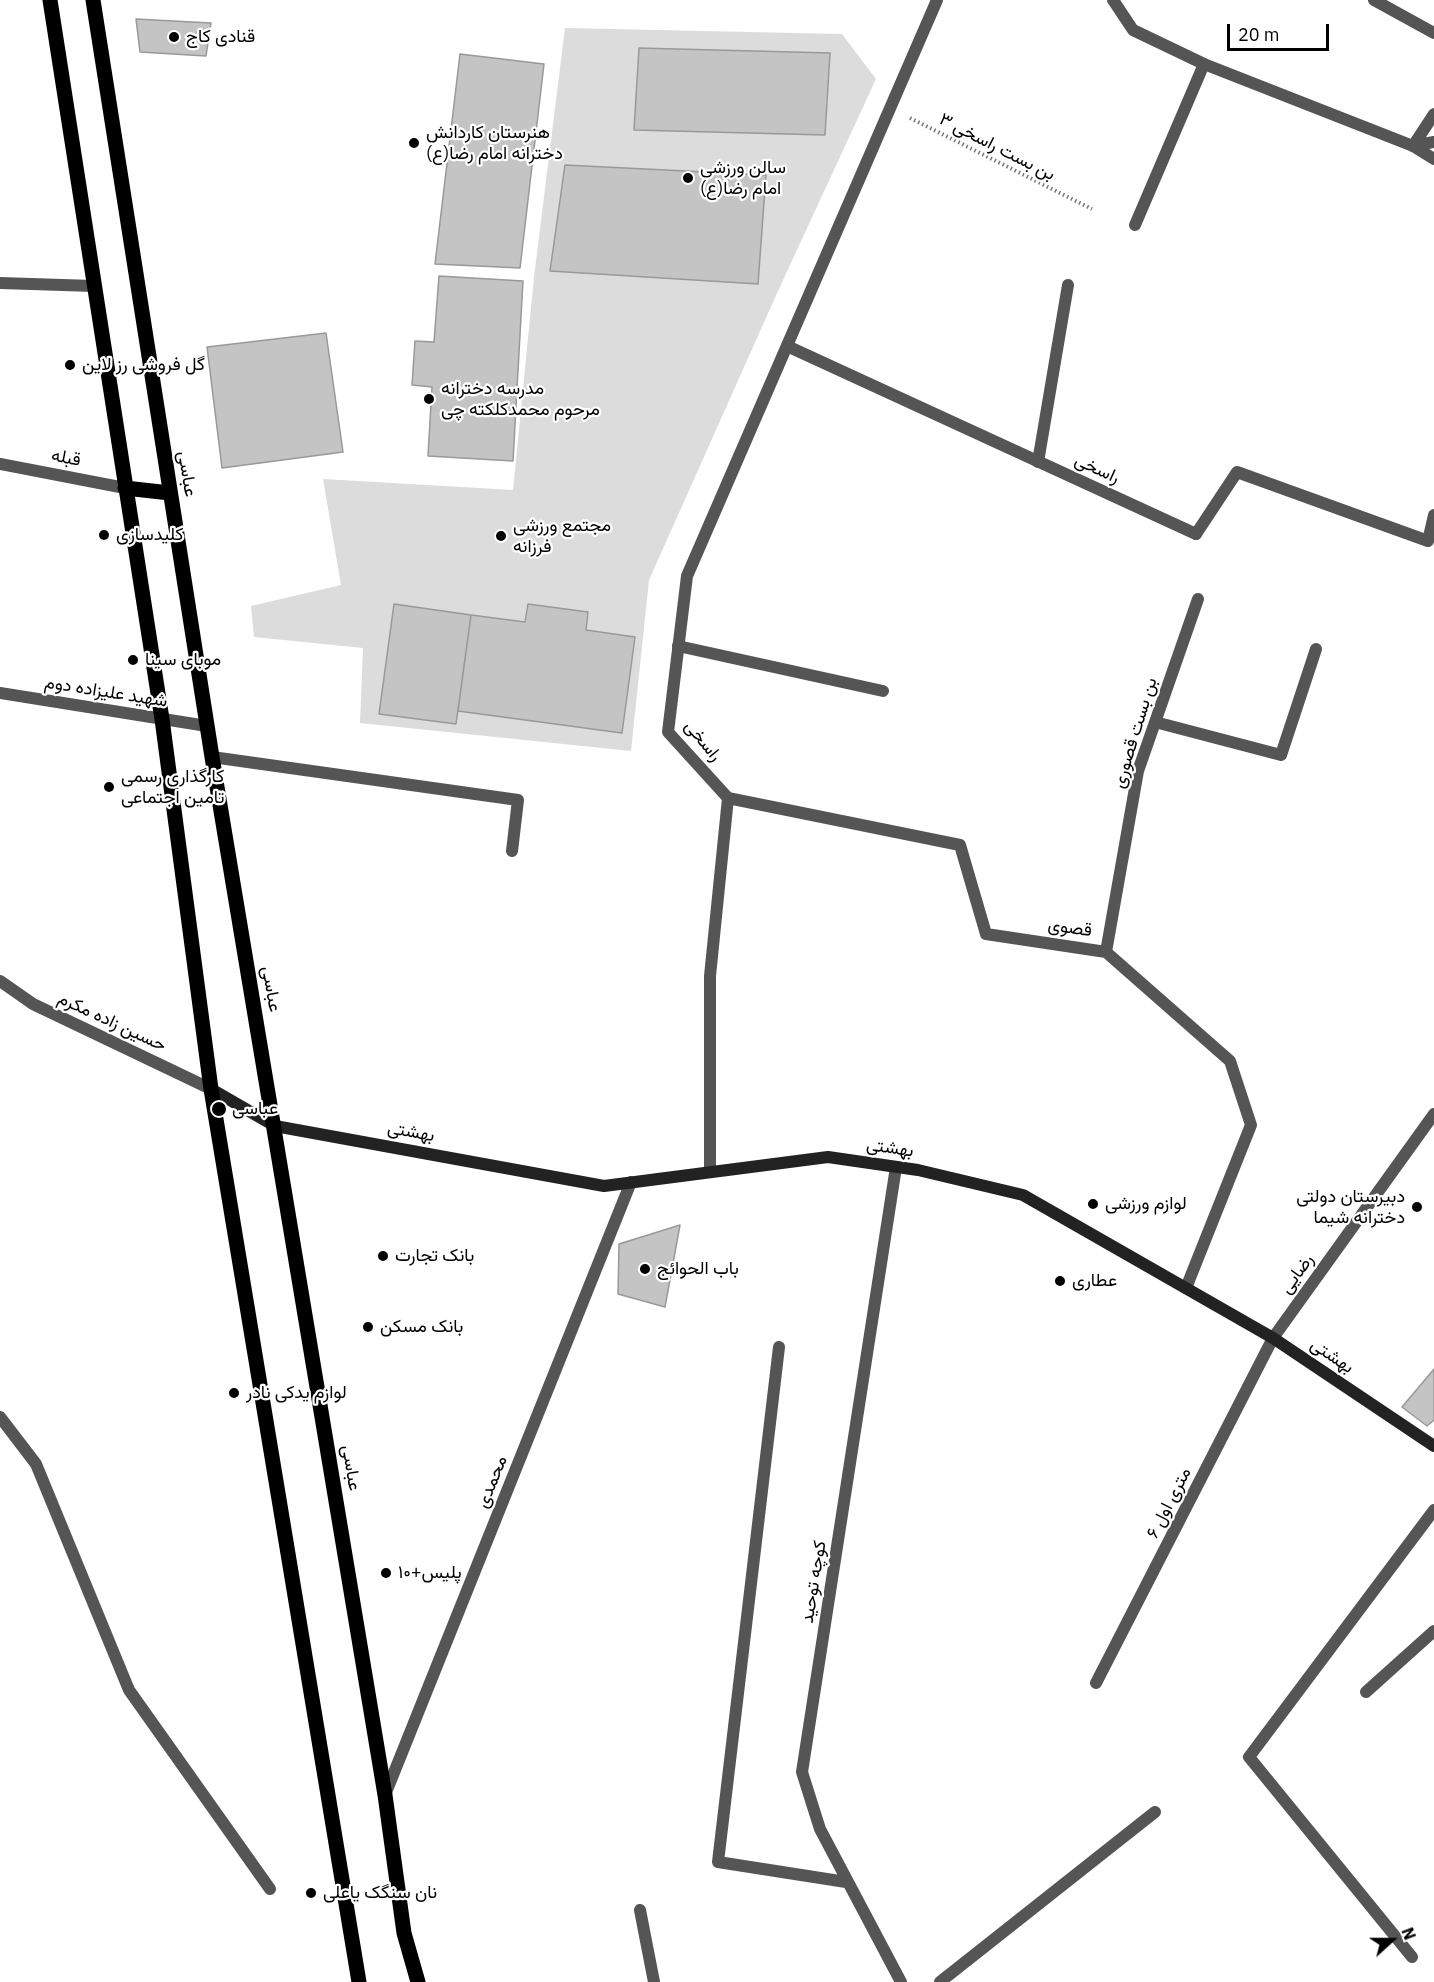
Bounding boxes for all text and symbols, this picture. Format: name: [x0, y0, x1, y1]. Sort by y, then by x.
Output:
scale bar: [1230, 12, 1332, 50]
text: 20 m: [1238, 23, 1280, 46]
place label: قنادی کاج: [186, 26, 255, 48]
marker: قنادی کاج: [167, 30, 181, 44]
street label: بن بست راسخی ۳: [935, 108, 1059, 186]
place label: هنرستان کاردانش دخترانه امام رضا(ع): [426, 122, 563, 164]
marker: هنرستان کاردانش دخترانه امام رضا(ع): [407, 136, 421, 150]
place label: سالن ورزشی امام رضا(ع): [700, 157, 786, 200]
marker: سالن ورزشی امام رضا(ع): [681, 171, 695, 185]
place label: گل فروشی رز لاین: [82, 354, 205, 376]
marker: گل فروشی رز لاین: [63, 358, 77, 372]
place label: مدرسه دخترانه مرحوم محمدکلکته چی: [441, 378, 600, 420]
marker: مدرسه دخترانه مرحوم محمدکلکته چی: [422, 392, 436, 406]
street label: قبله: [49, 445, 83, 471]
street label: عباسى: [173, 449, 201, 499]
street label: راسخی: [1071, 449, 1123, 489]
place label: مجتمع ورزشی فرزانه: [513, 515, 611, 558]
place label: کلیدسازی: [116, 524, 184, 546]
marker: کلیدسازی: [97, 528, 111, 542]
marker: مجتمع ورزشی فرزانه: [494, 529, 508, 543]
place label: موبای سینا: [145, 649, 221, 671]
marker: موبای سینا: [126, 653, 140, 667]
street label: شهید علیزاده دوم: [43, 672, 169, 712]
street label: بن بست قصوری: [1108, 675, 1162, 791]
street label: راسخی: [680, 716, 726, 766]
place label: کارگذاری رسمی تامین اجتماعی: [121, 766, 224, 808]
marker: کارگذاری رسمی تامین اجتماعی: [102, 780, 116, 794]
street label: قصوی: [1047, 914, 1093, 942]
street label: عباسى: [256, 964, 286, 1014]
street label: حسین زاده مکرم: [54, 987, 170, 1057]
place label: عباسی: [232, 1098, 278, 1120]
marker: عباسی: [210, 1100, 228, 1118]
street label: بهشتی: [386, 1117, 436, 1147]
street label: بهشتی: [865, 1134, 915, 1162]
place label: دبیرستان دولتی دخترانه شیما: [1296, 1186, 1405, 1228]
place label: لوازم ورزشی: [1105, 1193, 1187, 1215]
marker: لوازم ورزشی: [1086, 1197, 1100, 1211]
marker: دبیرستان دولتی دخترانه شیما: [1410, 1200, 1424, 1214]
place label: بانک تجارت: [395, 1245, 474, 1267]
marker: بانک تجارت: [376, 1249, 390, 1263]
street label: رضایی: [1275, 1250, 1319, 1298]
place label: باب الحوائج: [657, 1258, 739, 1280]
marker: باب الحوائج: [638, 1262, 652, 1276]
place label: عطاری: [1072, 1270, 1117, 1292]
marker: عطاری: [1053, 1274, 1067, 1288]
place label: بانک مسکن: [380, 1316, 463, 1338]
marker: بانک مسکن: [361, 1320, 375, 1334]
street label: بهشتی: [1306, 1334, 1358, 1378]
place label: لوازم یدکی نادر: [246, 1382, 347, 1404]
marker: لوازم یدکی نادر: [227, 1386, 241, 1400]
street label: عباسى: [337, 1443, 365, 1493]
street label: محمدی: [472, 1453, 512, 1511]
street label: ۶ متری اول: [1142, 1464, 1196, 1542]
street label: کوچه توحید: [797, 1539, 831, 1625]
place label: پلیس+۱۰: [398, 1562, 462, 1584]
marker: پلیس+۱۰: [379, 1566, 393, 1580]
place label: نان سنگک یاعلی: [323, 1882, 437, 1904]
marker: نان سنگک یاعلی: [304, 1886, 318, 1900]
north arrow: [1362, 1910, 1422, 1970]
text: N: [1397, 1925, 1420, 1943]

